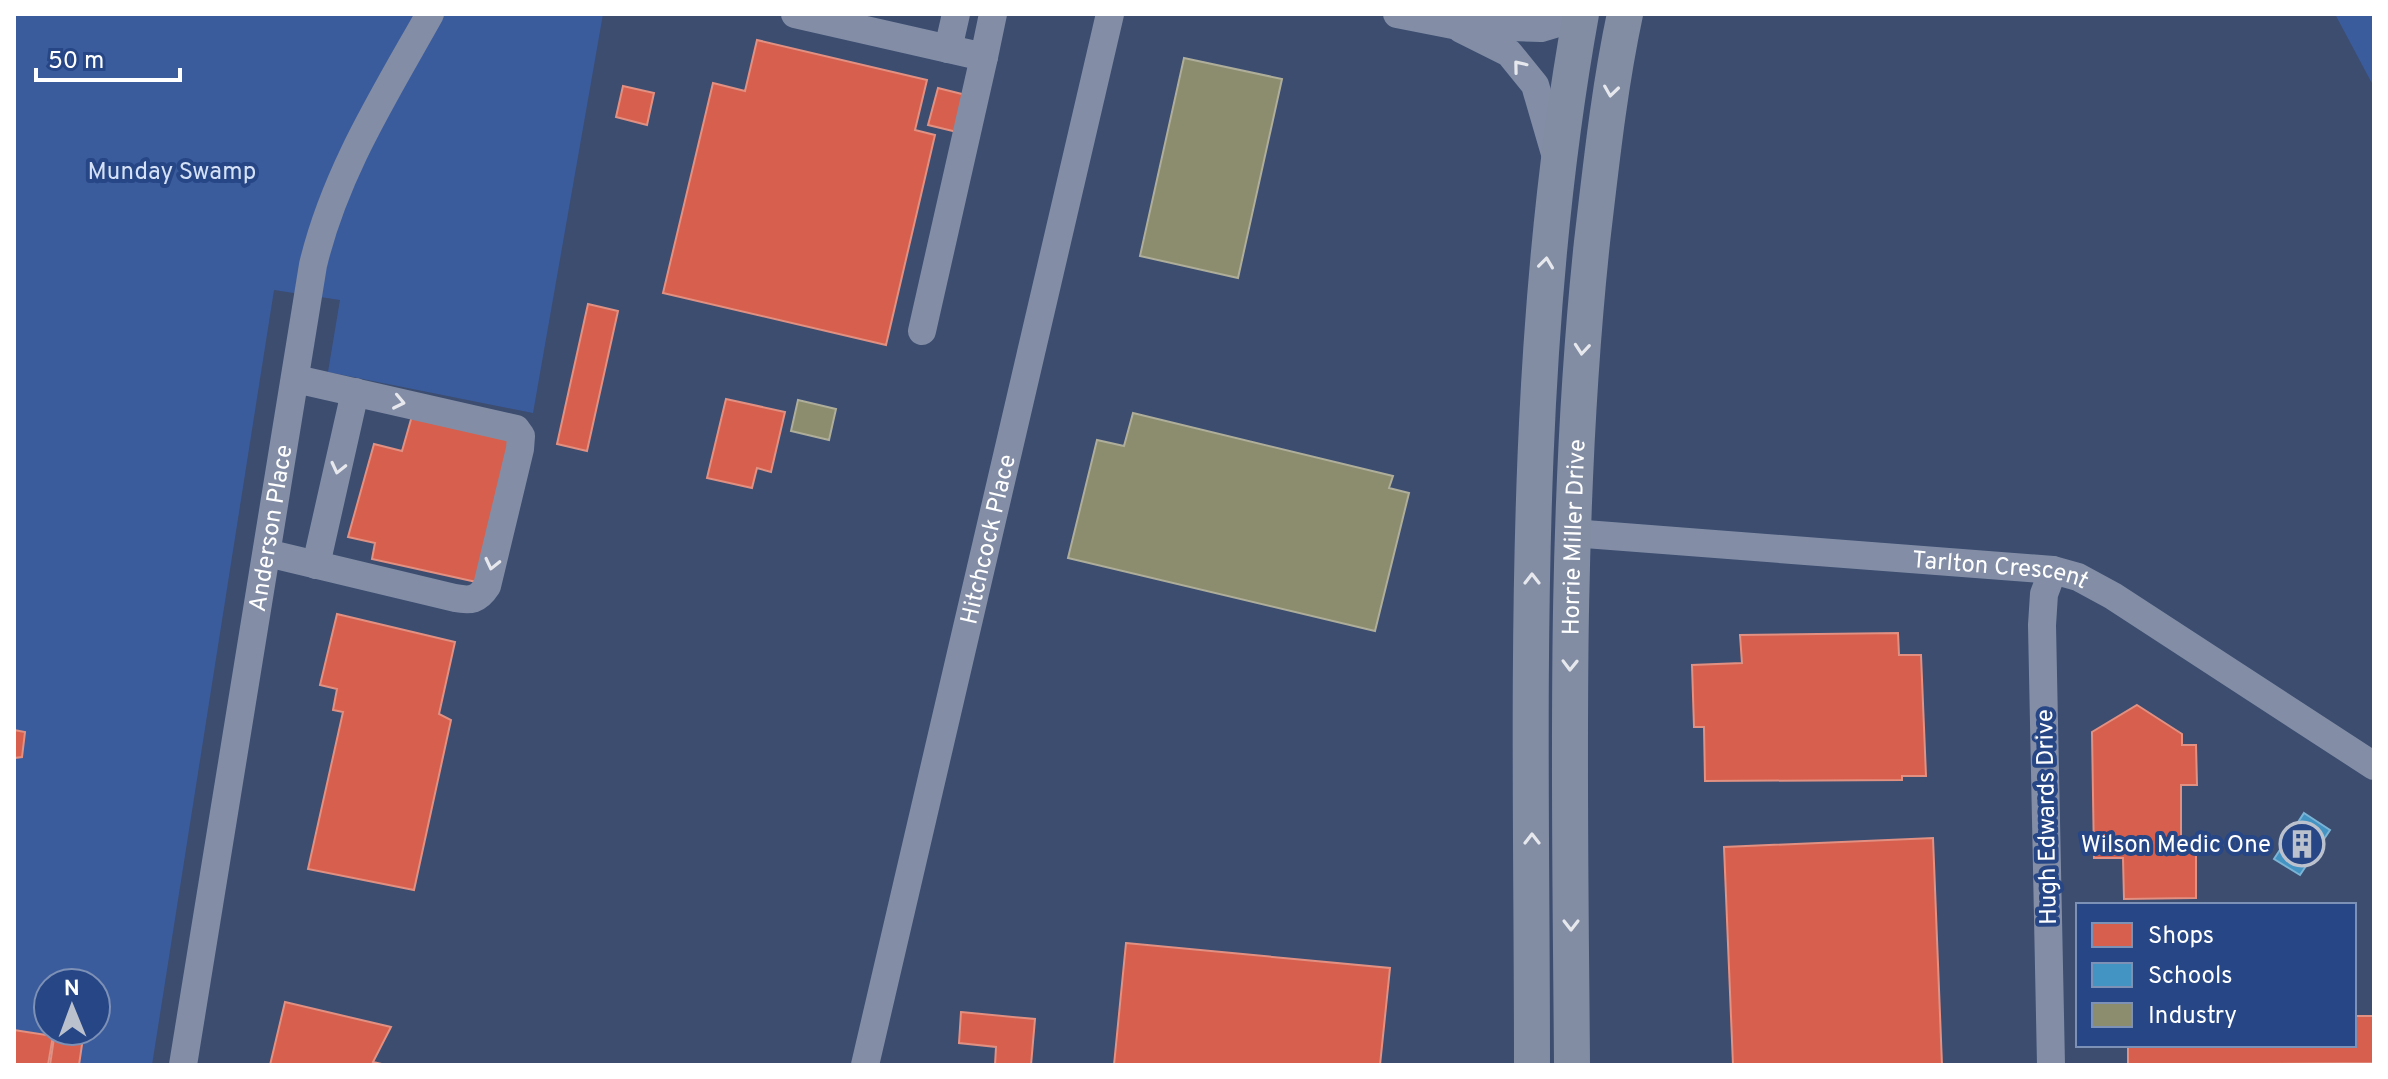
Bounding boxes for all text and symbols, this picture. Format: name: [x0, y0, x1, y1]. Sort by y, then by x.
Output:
scale bar: [36, 32, 180, 82]
text: 50 m: [48, 47, 104, 77]
one-way arrow: [1514, 61, 1529, 75]
one-way arrow: [1603, 84, 1620, 98]
park label: Munday Swamp: [88, 158, 256, 188]
one-way arrow: [1537, 256, 1554, 269]
one-way arrow: [1573, 343, 1590, 356]
one-way arrow: [392, 393, 406, 410]
street label: Horrie Miller Drive: [1558, 438, 1594, 635]
street label: Anderson Place: [244, 443, 301, 614]
street label: Hitchcock Place: [955, 452, 1024, 627]
one-way arrow: [330, 461, 347, 475]
street label: Tarlton Crescent: [1911, 546, 2093, 597]
one-way arrow: [484, 557, 501, 571]
one-way arrow: [1523, 572, 1541, 585]
one-way arrow: [1561, 659, 1579, 672]
street label: Hugh Edwards Drive: [2031, 709, 2065, 925]
building icon: Wilson Medic One: [2278, 820, 2326, 868]
place label: Wilson Medic One: [2081, 831, 2271, 861]
one-way arrow: [1523, 832, 1541, 845]
legend: [2076, 903, 2356, 1047]
one-way arrow: [1562, 919, 1580, 932]
text: Shops: [2148, 922, 2214, 952]
text: Schools: [2148, 962, 2233, 992]
north arrow: [32, 967, 112, 1047]
text: N: [64, 976, 80, 1003]
text: Industry: [2148, 1002, 2237, 1032]

